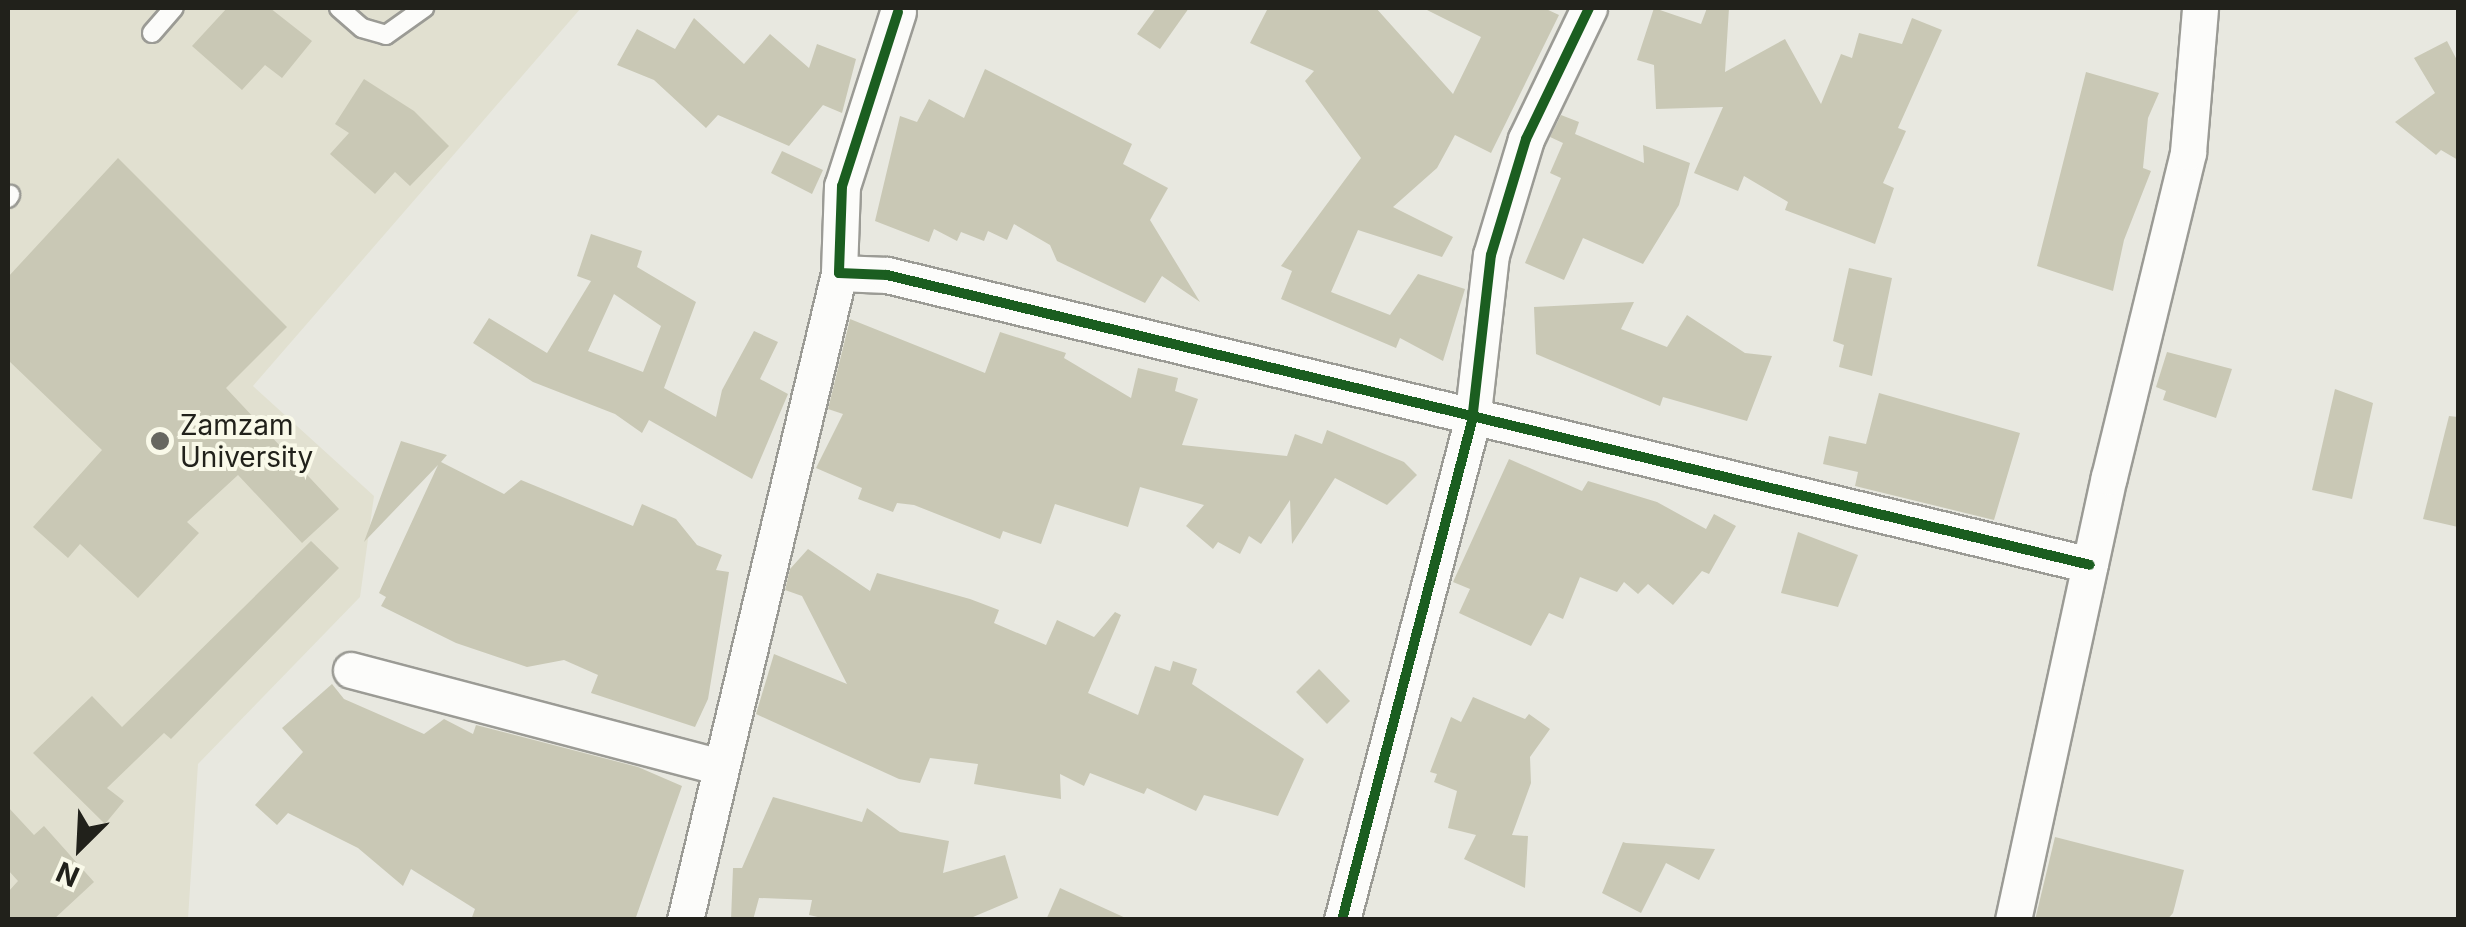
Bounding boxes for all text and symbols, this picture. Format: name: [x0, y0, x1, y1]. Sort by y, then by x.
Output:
place label: Zamzam University: [180, 408, 313, 474]
marker: Zamzam University: [149, 430, 171, 452]
north arrow: [30, 797, 130, 897]
text: N: [51, 855, 84, 894]

